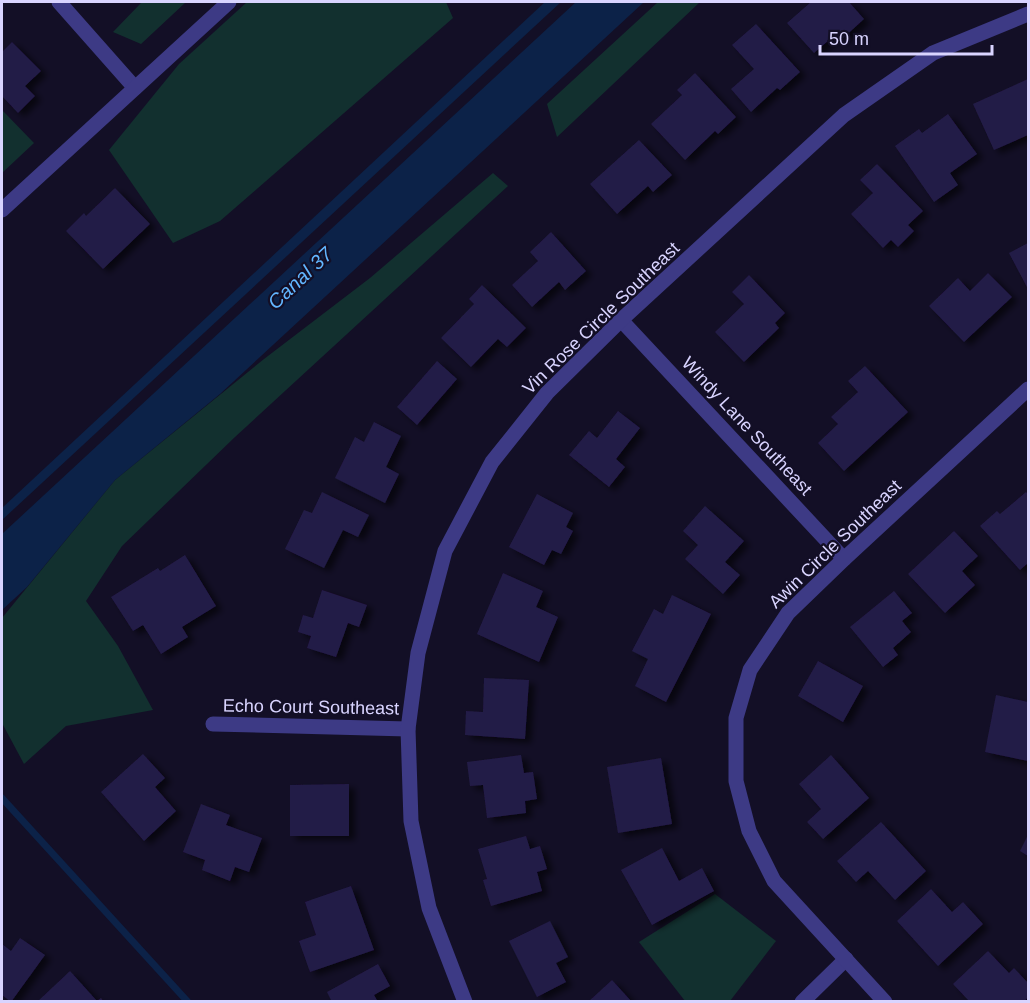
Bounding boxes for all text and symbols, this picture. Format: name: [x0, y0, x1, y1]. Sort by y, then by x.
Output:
scale bar: [820, 18, 992, 56]
text: 50 m: [829, 29, 869, 49]
street label: Vin Rose Circle Southeast: [519, 238, 683, 398]
water label: Canal 37: [263, 242, 337, 313]
street label: Windy Lane Southeast: [678, 353, 816, 499]
street label: Awin Circle Southeast: [765, 476, 905, 612]
street label: Echo Court Southeast: [223, 695, 399, 719]

